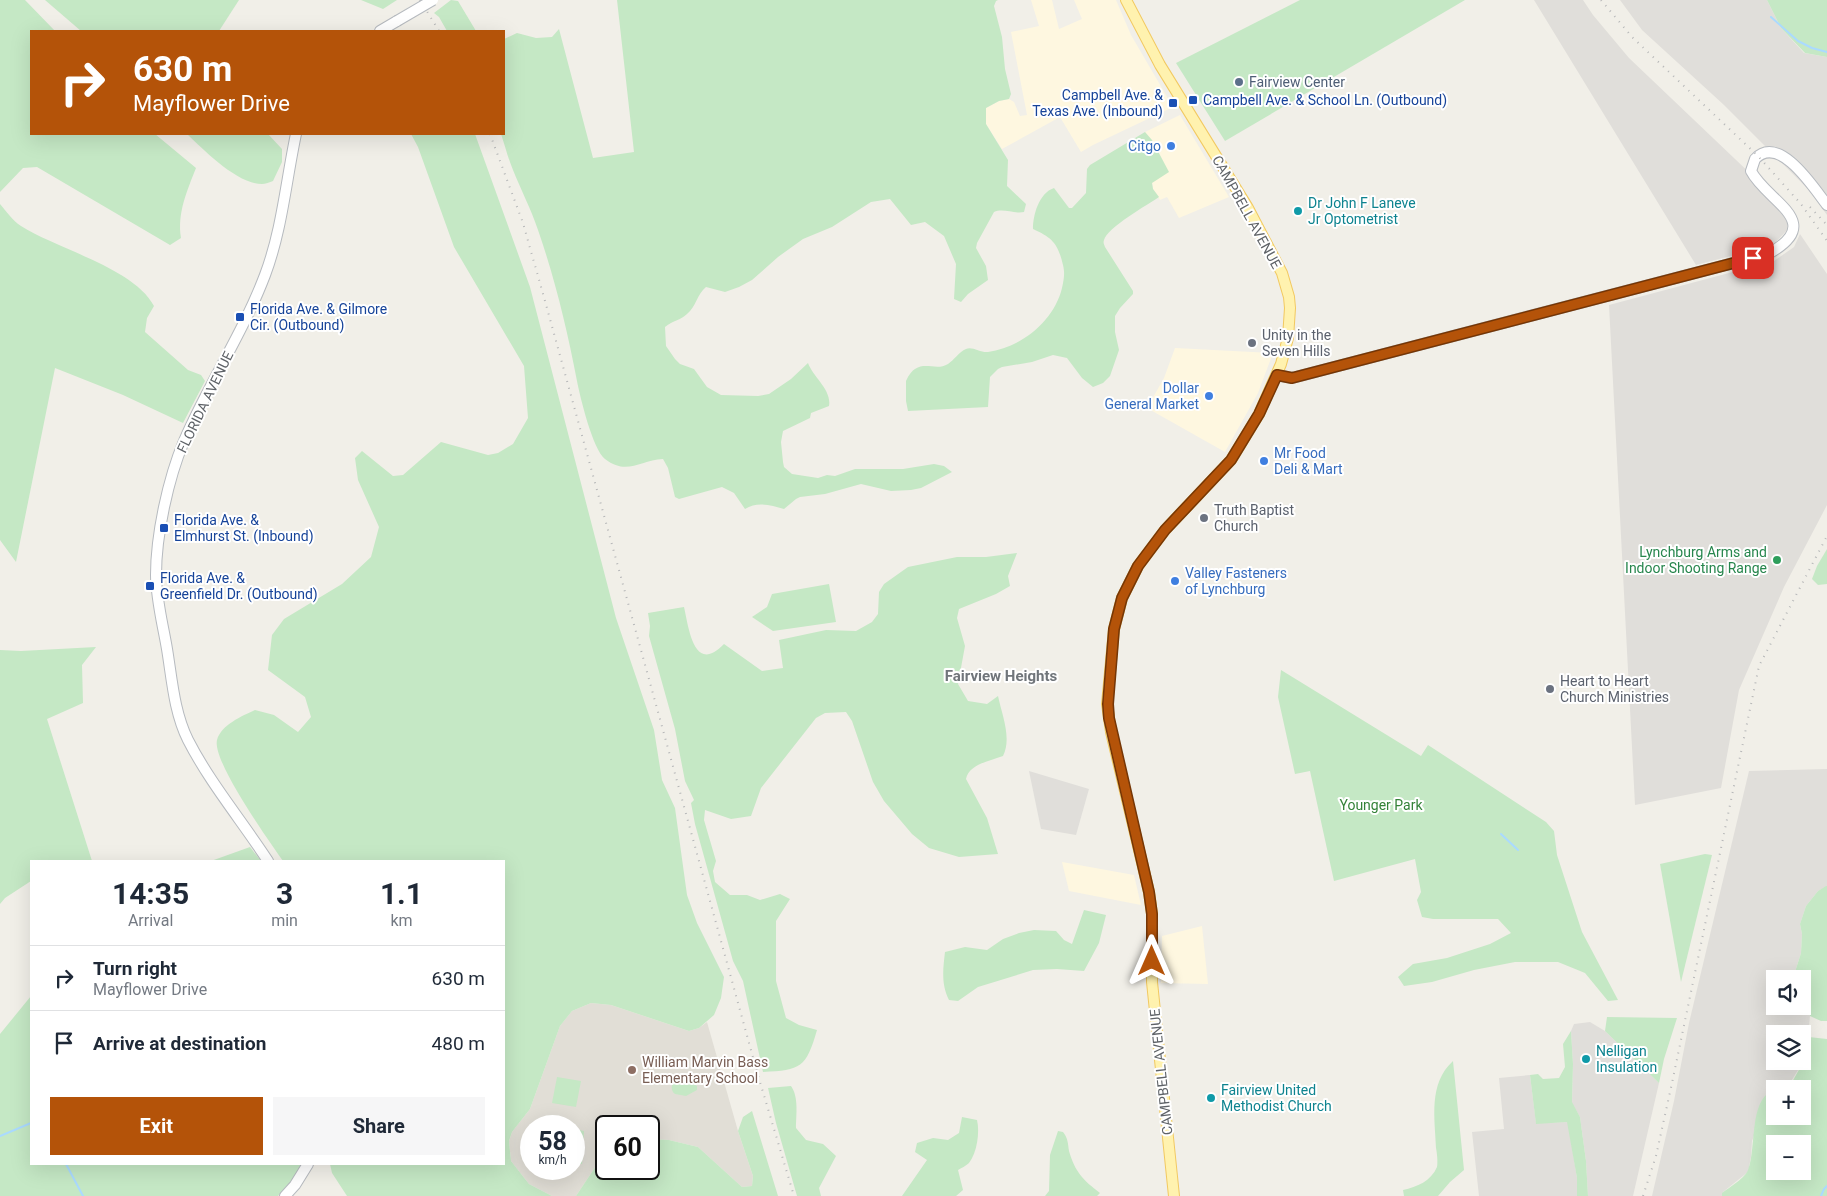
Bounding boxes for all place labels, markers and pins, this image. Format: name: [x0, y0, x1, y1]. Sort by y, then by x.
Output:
place label: Fairview Center: [1249, 74, 1345, 90]
marker: Fairview Center: [1233, 76, 1245, 88]
place label: Campbell Ave. & Texas Ave. (Inbound): [1032, 87, 1163, 120]
place label: Campbell Ave. & School Ln. (Outbound): [1203, 92, 1447, 109]
marker: Campbell Ave. & School Ln. (Outbound): [1187, 94, 1199, 106]
marker: Campbell Ave. & Texas Ave. (Inbound): [1167, 97, 1179, 109]
place label: Citgo: [1128, 138, 1161, 154]
marker: Citgo: [1165, 140, 1177, 152]
place label: Dr John F Laneve Jr Optometrist: [1308, 195, 1416, 227]
marker: Dr John F Laneve Jr Optometrist: [1292, 205, 1304, 217]
pin: [1732, 237, 1774, 279]
place label: Florida Ave. & Gilmore Cir. (Outbound): [250, 301, 387, 334]
marker: Florida Ave. & Gilmore Cir. (Outbound): [234, 311, 246, 323]
place label: Unity in the Seven Hills: [1262, 327, 1331, 359]
marker: Unity in the Seven Hills: [1246, 337, 1258, 349]
place label: Dollar General Market: [1104, 380, 1199, 412]
marker: Dollar General Market: [1203, 390, 1215, 402]
place label: Mr Food Deli & Mart: [1274, 445, 1343, 477]
marker: Mr Food Deli & Mart: [1258, 455, 1270, 467]
place label: Truth Baptist Church: [1214, 502, 1294, 534]
place label: Florida Ave. & Elmhurst St. (Inbound): [174, 512, 314, 545]
marker: Truth Baptist Church: [1198, 512, 1210, 524]
marker: Florida Ave. & Elmhurst St. (Inbound): [158, 522, 170, 534]
place label: Lynchburg Arms and Indoor Shooting Range: [1625, 544, 1767, 576]
marker: Lynchburg Arms and Indoor Shooting Range: [1771, 554, 1783, 566]
place label: Valley Fasteners of Lynchburg: [1185, 565, 1287, 597]
place label: Florida Ave. & Greenfield Dr. (Outbound): [160, 570, 318, 603]
marker: Valley Fasteners of Lynchburg: [1169, 575, 1181, 587]
marker: Florida Ave. & Greenfield Dr. (Outbound): [144, 580, 156, 592]
place label: Heart to Heart Church Ministries: [1560, 673, 1669, 705]
marker: Heart to Heart Church Ministries: [1544, 683, 1556, 695]
place label: Nelligan Insulation: [1596, 1043, 1657, 1075]
marker: Nelligan Insulation: [1580, 1053, 1592, 1065]
place label: William Marvin Bass Elementary School: [642, 1054, 768, 1086]
marker: William Marvin Bass Elementary School: [626, 1064, 638, 1076]
place label: Fairview United Methodist Church: [1221, 1082, 1332, 1114]
marker: Fairview United Methodist Church: [1205, 1092, 1217, 1104]

